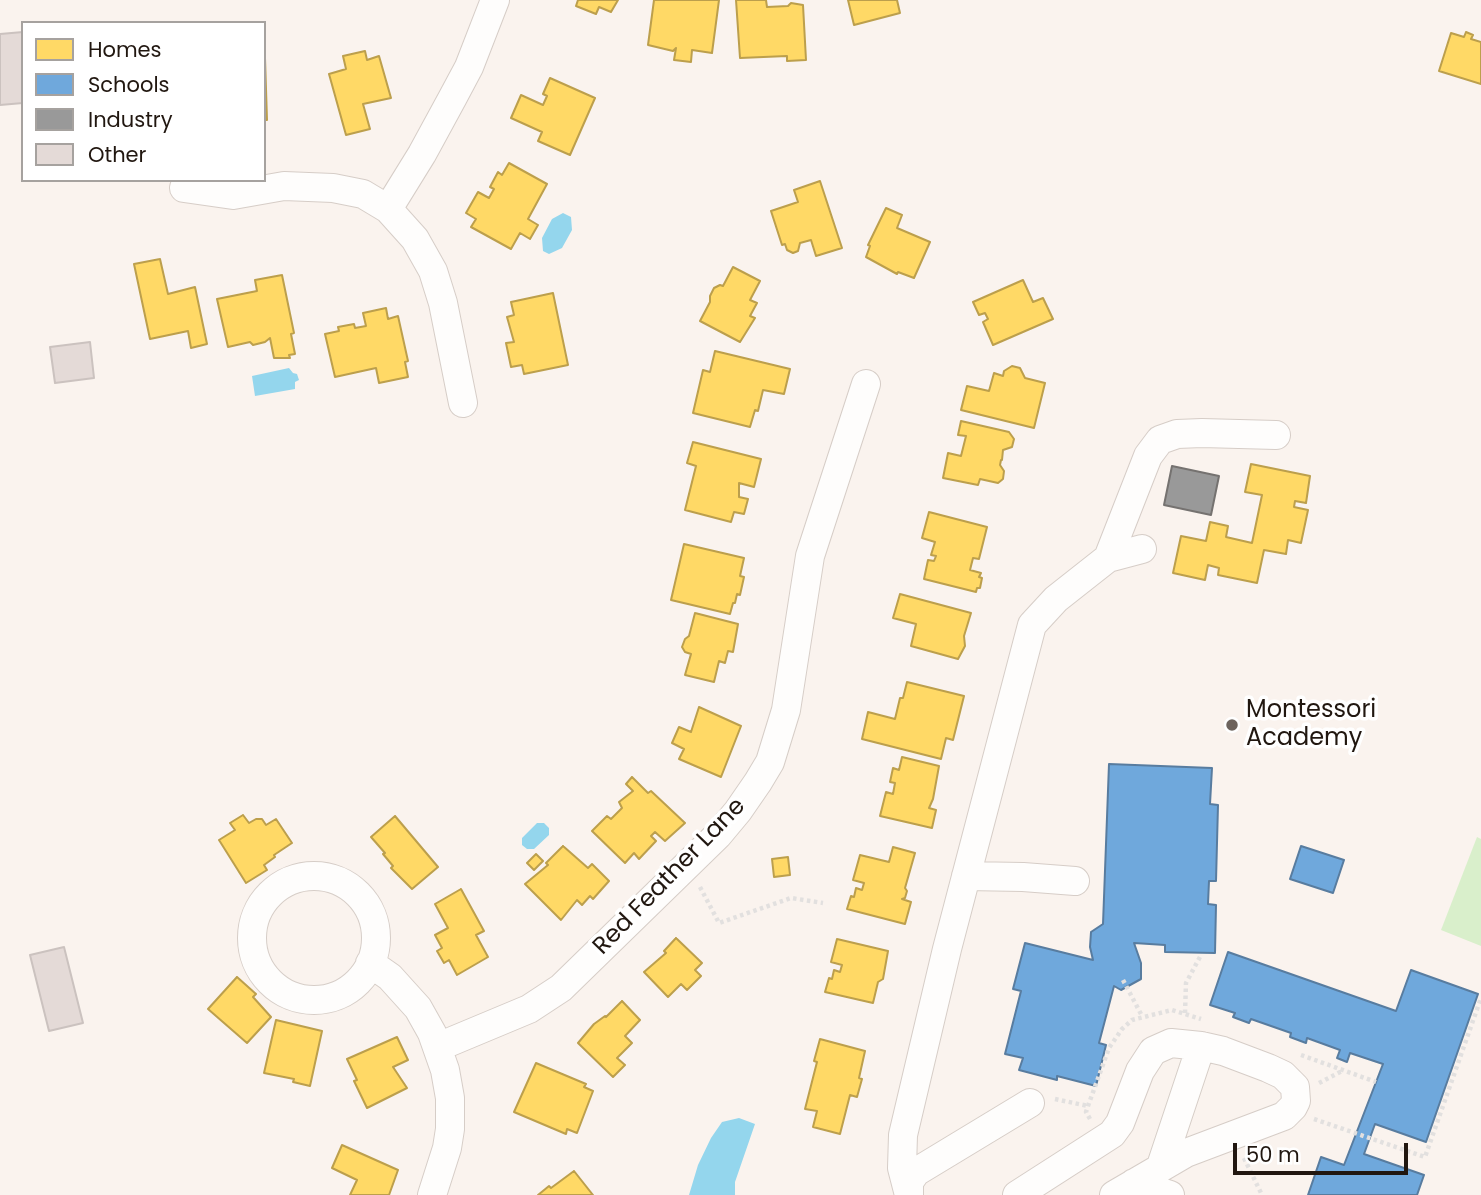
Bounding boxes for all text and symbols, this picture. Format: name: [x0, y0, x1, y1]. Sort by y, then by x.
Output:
legend: [21, 21, 266, 182]
text: Homes: [88, 35, 162, 64]
text: Schools: [88, 70, 170, 99]
text: Industry: [88, 105, 173, 134]
text: Other: [88, 140, 146, 169]
place label: Montessori Academy: [1246, 697, 1376, 753]
marker: Montessori Academy: [1224, 717, 1240, 733]
street label: Red Feather Lane: [588, 793, 752, 961]
scale bar: [1236, 1128, 1411, 1172]
text: 50 m: [1246, 1140, 1300, 1169]

